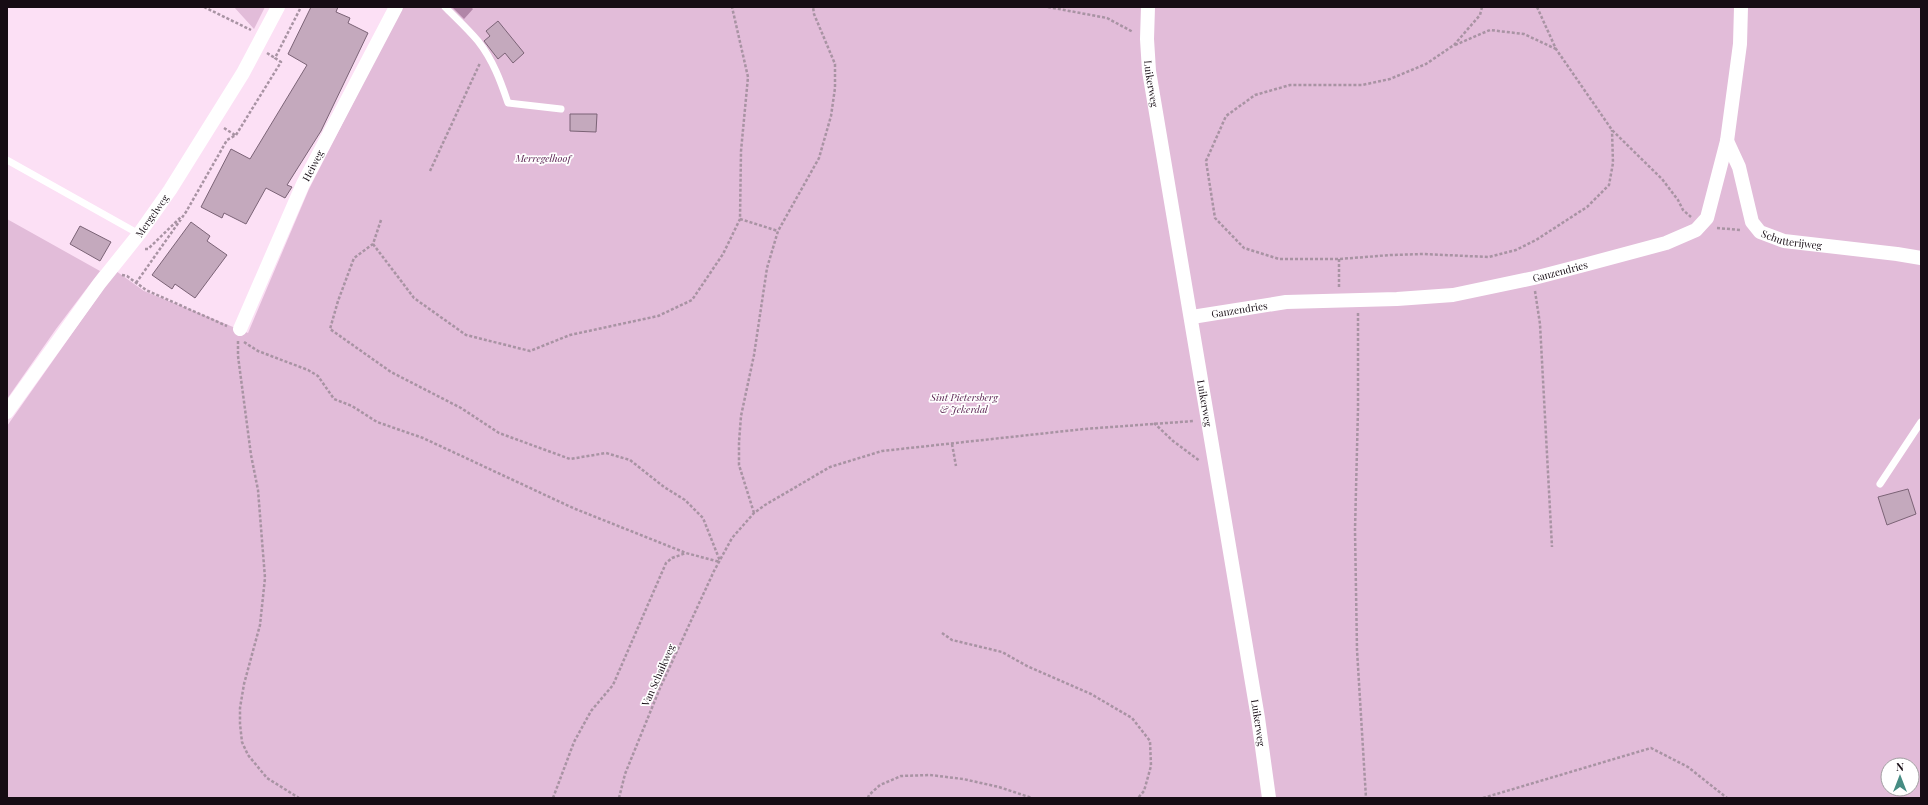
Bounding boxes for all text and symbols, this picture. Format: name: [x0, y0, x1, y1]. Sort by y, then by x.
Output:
street label: Luikerweg: [1141, 60, 1162, 109]
street label: Heiweg: [299, 147, 327, 184]
park label: Merregelhoof: [514, 151, 572, 165]
street label: Mergelweg: [132, 191, 172, 240]
street label: Schutterijweg: [1760, 226, 1824, 252]
street label: Ganzendries: [1531, 257, 1589, 285]
street label: Ganzendries: [1210, 298, 1268, 321]
street label: Luikerweg: [1194, 379, 1216, 428]
park label: Sint Pietersberg & Jekerdal: [929, 390, 999, 416]
street label: Van Schaikweg: [638, 641, 678, 709]
street label: Luikerweg: [1248, 698, 1269, 748]
north arrow: [1880, 757, 1920, 797]
text: N: [1896, 759, 1904, 774]

